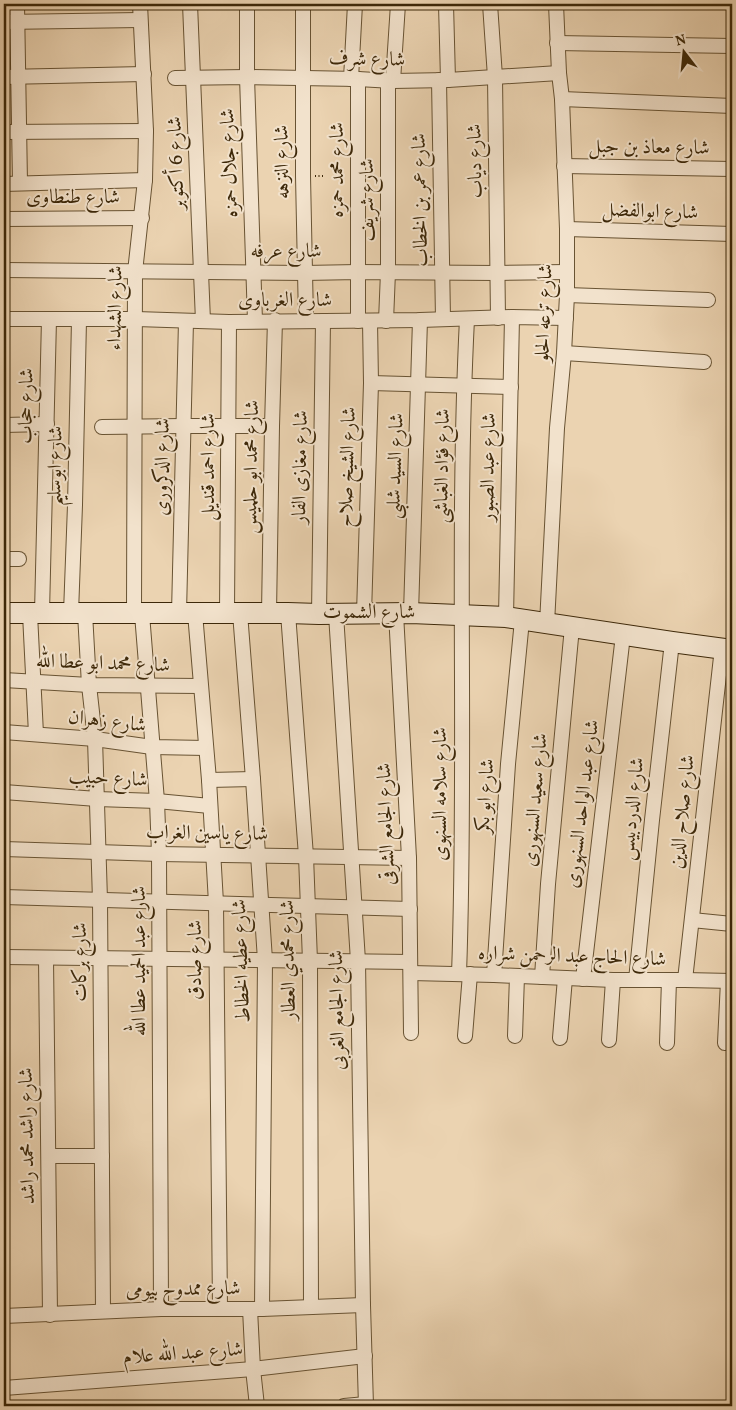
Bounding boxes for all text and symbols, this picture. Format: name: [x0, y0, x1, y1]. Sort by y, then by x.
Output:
north arrow: [658, 28, 708, 78]
text: N: [673, 30, 688, 51]
street label: شارع شرف: [329, 45, 405, 77]
street label: شارع جلال حمزه: [214, 108, 248, 218]
street label: شارع 6 أكتوبر: [159, 116, 195, 212]
street label: شارع محمد حمزه: [324, 122, 354, 218]
street label: شارع دياب: [461, 123, 493, 199]
street label: شارع النزهه: [268, 125, 300, 199]
street label: شارع عمر بن الخطاب: [406, 133, 438, 267]
street label: شارع معاذ بن جبل: [588, 133, 710, 165]
street label: شارع شريف: [354, 159, 384, 242]
street label: شارع طنطاوى: [26, 184, 120, 214]
street label: شارع ابوالفضل: [601, 196, 699, 230]
street label: شارع عرفه: [250, 238, 322, 268]
street label: شارع ترعه الحلو: [529, 263, 563, 365]
street label: شارع الشهداء: [101, 265, 133, 351]
street label: شارع الغرباوى: [238, 287, 332, 317]
street label: شارع حجاب: [12, 368, 44, 444]
street label: شارع محمد ابو حلميس: [237, 400, 269, 534]
street label: شارع الشيخ صلاح: [332, 406, 366, 528]
street label: شارع فؤاد الغباشى: [428, 408, 460, 524]
street label: شارع مغازى الفار: [286, 410, 318, 526]
street label: شارع السيد شلبى: [380, 412, 414, 520]
street label: شارع عبد الصبور: [474, 412, 506, 524]
street label: شارع احمد قنديل: [195, 413, 225, 521]
street label: شارع الدكرورى: [148, 418, 180, 516]
street label: شارع ابوسليم: [41, 426, 75, 506]
street label: شارع الشموت: [323, 599, 415, 629]
street label: شارع محمد ابو عطا الله: [35, 645, 171, 682]
street label: شارع زهران: [66, 703, 148, 743]
street label: شارع عبد الواحد السنهورى: [559, 718, 609, 890]
street label: شارع سلامه السنهوى: [427, 727, 457, 861]
street label: شارع سعيد السنهورى: [516, 732, 558, 868]
street label: شارع صلاح الدين: [663, 753, 705, 871]
street label: شارع الدردبيس: [614, 756, 654, 862]
street label: شارع ابو بكر: [469, 758, 505, 836]
street label: شارع الجامع الشرقى: [371, 762, 405, 886]
street label: شارع حبيب: [68, 763, 148, 797]
street label: شارع ياسين الغراب: [145, 819, 269, 851]
street label: شارع عبد الحميد عطا الله: [123, 886, 156, 1036]
street label: شارع عطيه الخطاط: [226, 898, 260, 1024]
street label: شارع محمدي العطار: [274, 899, 306, 1023]
street label: شارع صادق: [182, 920, 212, 1000]
street label: شارع بركات: [67, 922, 97, 1002]
street label: شارع الحاج عبد الرحمن شراره: [477, 940, 667, 976]
street label: شارع الجامع الغربى: [323, 950, 355, 1070]
street label: شارع راشد محمد راشد: [13, 1067, 45, 1205]
street label: شارع ممدوح بيومى: [125, 1275, 241, 1307]
street label: شارع عبد الله علام: [122, 1333, 244, 1374]

